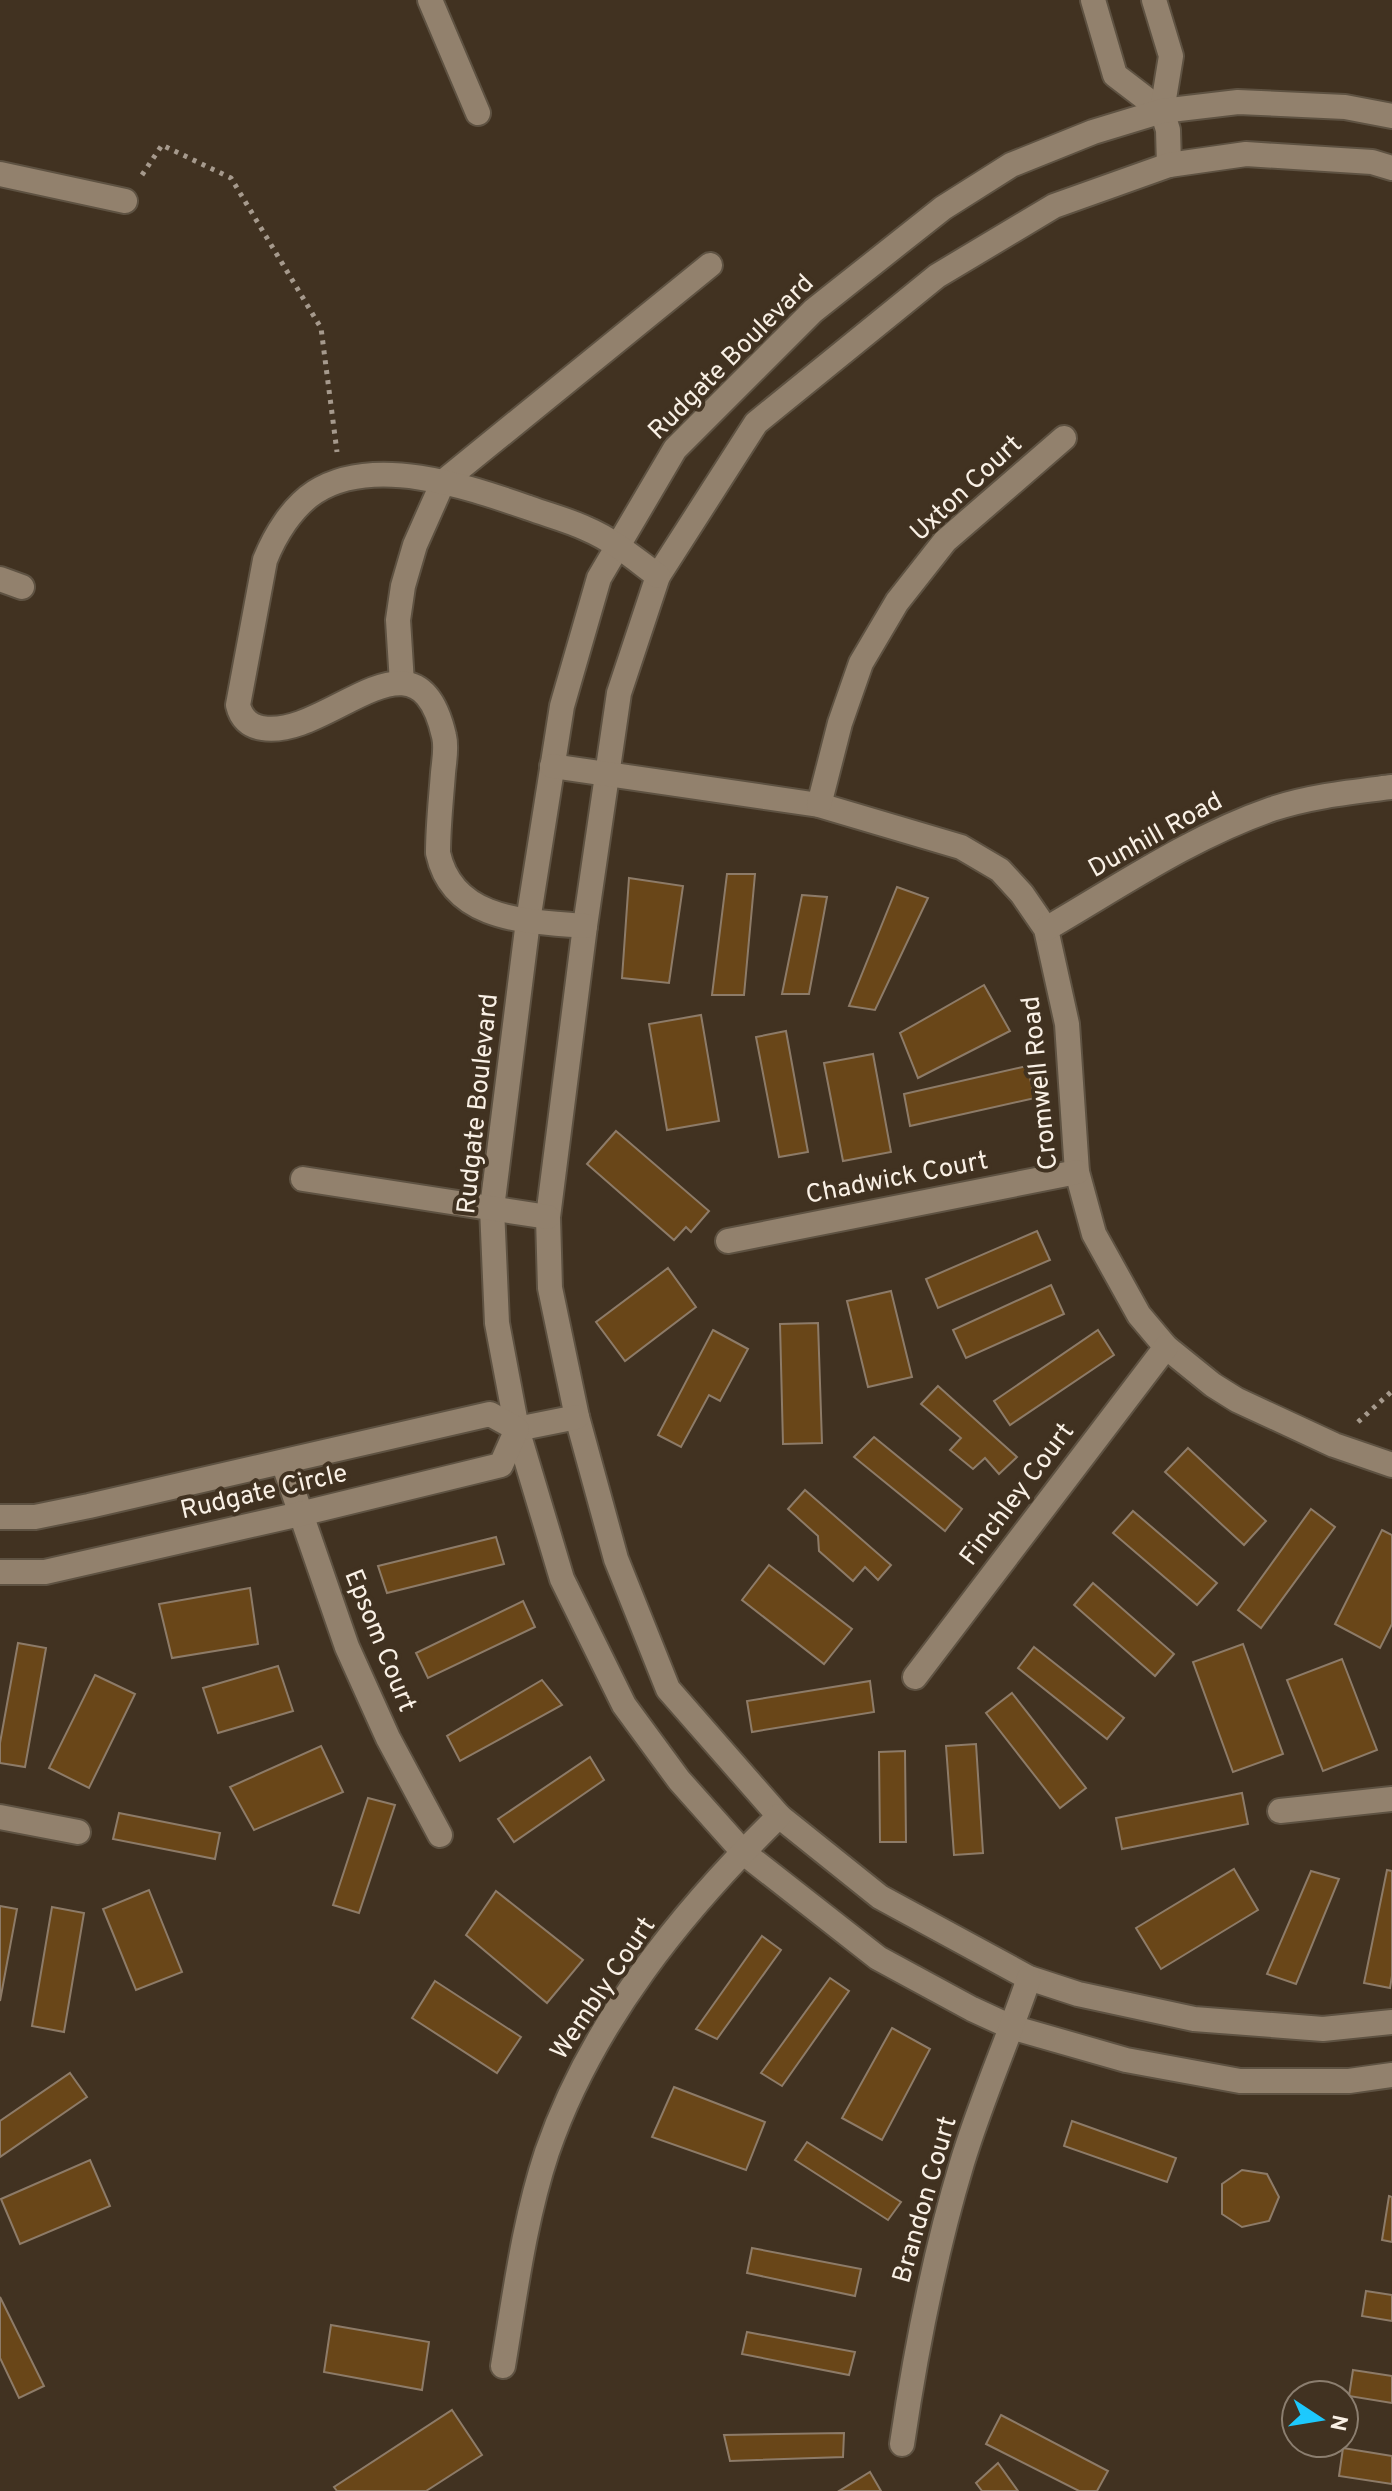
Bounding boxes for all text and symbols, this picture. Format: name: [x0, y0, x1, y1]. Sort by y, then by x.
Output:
street label: Rudgate Boulevard: [642, 268, 822, 448]
street label: Uxton Court: [904, 429, 1030, 549]
street label: Dunhill Road: [1083, 786, 1229, 886]
street label: Rudgate Boulevard: [451, 992, 507, 1216]
street label: Cromwell Road: [1015, 994, 1067, 1172]
street label: Chadwick Court: [803, 1145, 991, 1213]
street label: Finchley Court: [953, 1417, 1083, 1573]
street label: Rudgate Circle: [177, 1458, 351, 1528]
street label: Epsom Court: [335, 1565, 423, 1717]
street label: Wembly Court: [544, 1911, 664, 2067]
street label: Brandon Court: [886, 2113, 966, 2287]
north arrow: [1280, 2379, 1360, 2459]
text: N: [1322, 2412, 1352, 2433]

